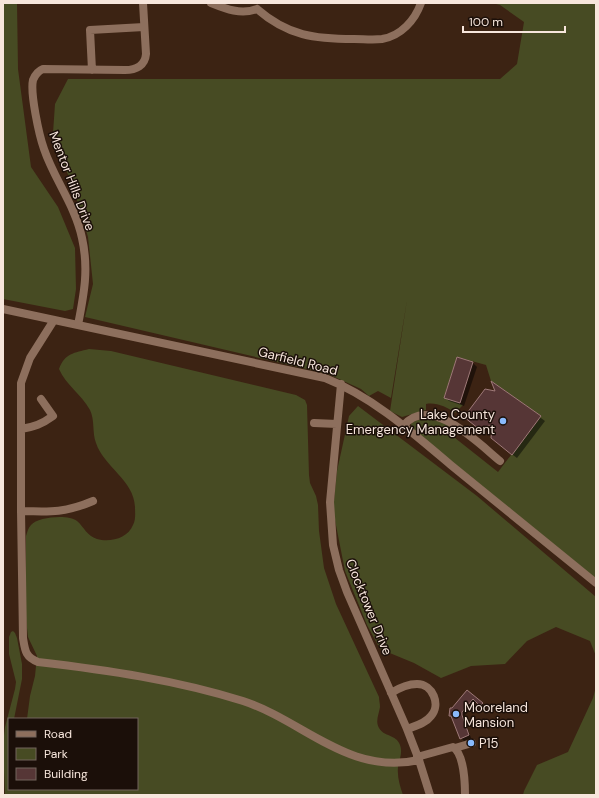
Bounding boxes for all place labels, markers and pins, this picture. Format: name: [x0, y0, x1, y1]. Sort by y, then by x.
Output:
place label: Lake County Emergency Management: [346, 406, 495, 438]
marker: Lake County Emergency Management: [498, 416, 508, 426]
place label: Mooreland Mansion: [464, 699, 528, 731]
marker: Mooreland Mansion: [451, 709, 461, 719]
place label: P15: [479, 735, 499, 752]
marker: P15: [466, 738, 476, 748]

